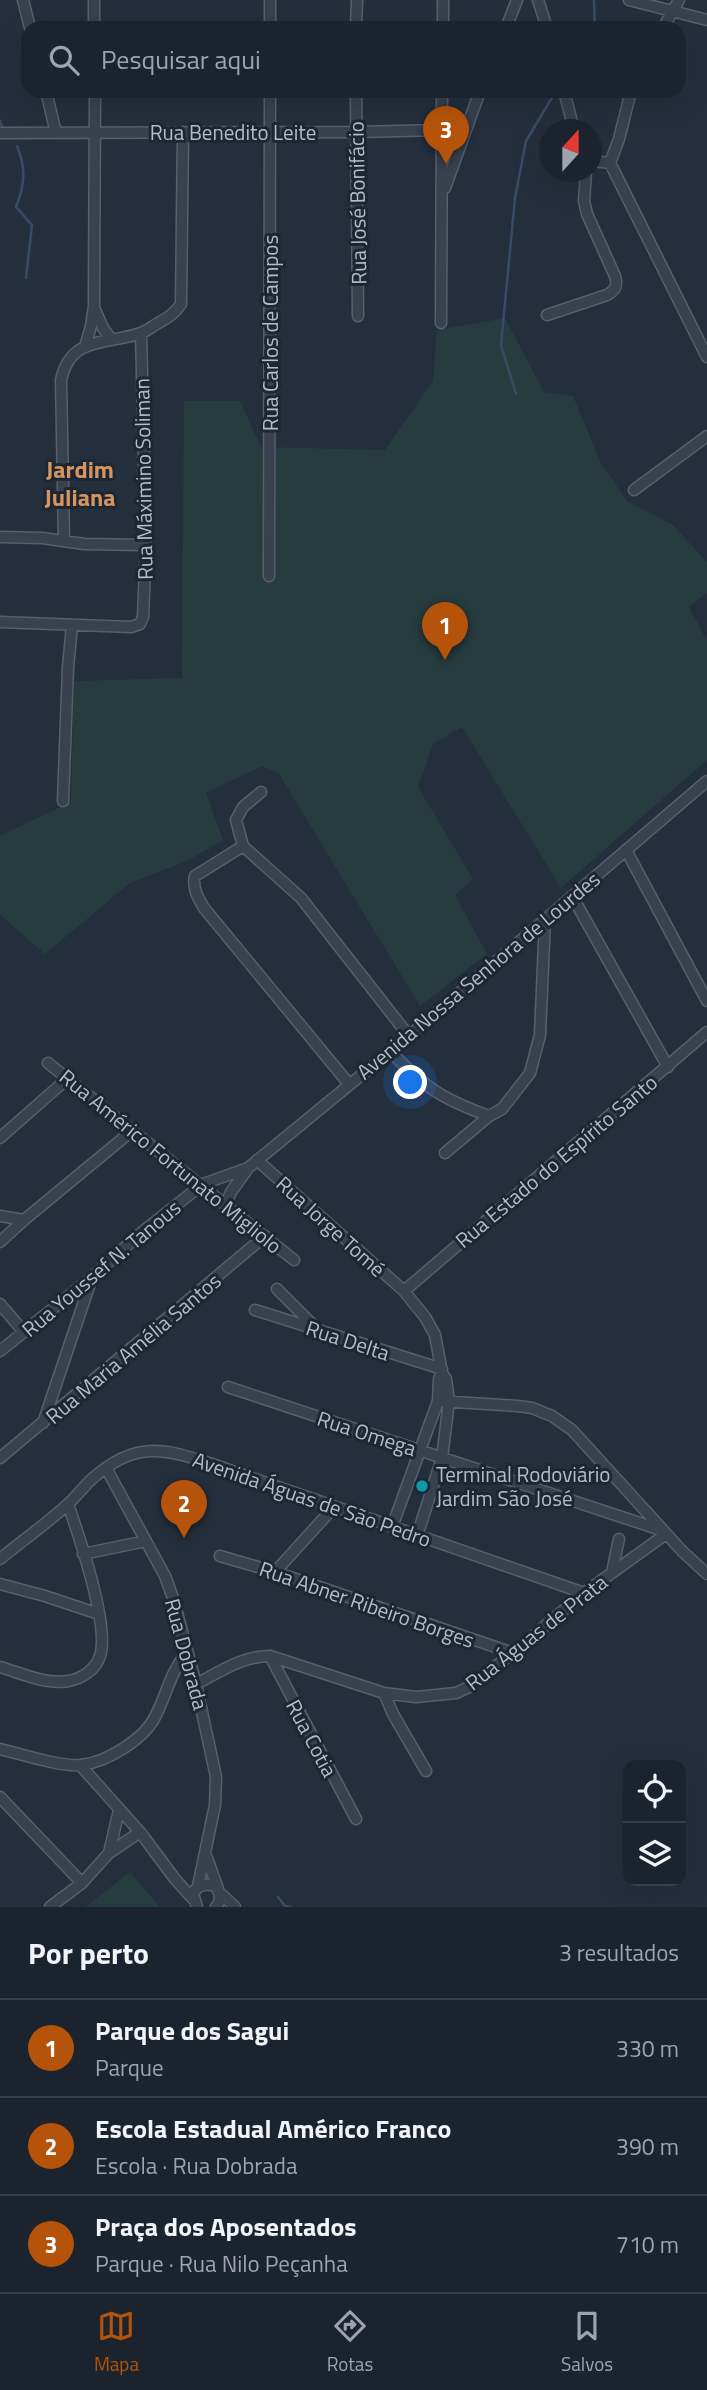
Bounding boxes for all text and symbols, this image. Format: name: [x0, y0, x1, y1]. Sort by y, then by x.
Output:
search box: [21, 21, 686, 98]
text: Pesquisar aqui: [101, 40, 261, 79]
icon: search: [45, 41, 83, 79]
pin: 3: [423, 106, 469, 164]
street label: Rua Benedito Leite: [150, 116, 316, 148]
north arrow: [539, 119, 602, 182]
street label: Rua José Bonifácio: [340, 121, 374, 285]
street label: Rua Carlos de Campos: [254, 235, 286, 431]
street label: Rua Máximino Soliman: [125, 378, 161, 580]
district label: Jardim Juliana: [45, 451, 116, 515]
pin: 1: [422, 602, 468, 660]
street label: Avenida Nossa Senhora de Lourdes: [349, 863, 607, 1087]
street label: Rua Américo Fortunato Migliolo: [53, 1061, 289, 1261]
your location: [393, 1065, 427, 1099]
street label: Rua Estado do Espírito Santo: [448, 1067, 664, 1255]
street label: Rua Jorge Tomé: [269, 1168, 393, 1284]
street label: Rua Youssef N. Tanous: [14, 1192, 188, 1344]
street label: Rua Maria Amélia Santos: [38, 1265, 228, 1431]
street label: Rua Delta: [302, 1311, 394, 1369]
street label: Rua Omega: [313, 1402, 421, 1464]
street label: Avenida Águas de São Pedro: [189, 1443, 435, 1555]
place label: Terminal Rodoviário Jardim São José: [436, 1458, 610, 1514]
marker: Terminal Rodoviário Jardim São José: [414, 1478, 430, 1494]
pin: 2: [161, 1480, 207, 1538]
street label: Rua Abner Ribeiro Borges: [255, 1552, 479, 1656]
street label: Rua Águas de Prata: [458, 1566, 614, 1698]
street label: Rua Dobrada: [157, 1595, 217, 1714]
street label: Rua Cotia: [278, 1693, 346, 1783]
map controls: [623, 1760, 686, 1886]
button: locate: [623, 1760, 686, 1823]
button: layers: [623, 1823, 686, 1886]
text: Por perto: [28, 1930, 149, 1976]
text: 3 resultados: [559, 1935, 679, 1970]
text: Parque dos Sagui: [95, 2011, 289, 2050]
text: 1: [45, 2031, 57, 2066]
text: 330 m: [616, 2031, 679, 2066]
text: Parque: [95, 2050, 164, 2085]
text: Escola Estadual Américo Franco: [95, 2109, 451, 2148]
text: 2: [45, 2129, 57, 2164]
text: 390 m: [616, 2129, 679, 2164]
text: Escola · Rua Dobrada: [95, 2148, 298, 2183]
text: Praça dos Aposentados: [95, 2207, 357, 2246]
text: 3: [45, 2227, 57, 2262]
text: 710 m: [616, 2227, 679, 2262]
text: Parque · Rua Nilo Peçanha: [95, 2246, 348, 2281]
tab: Mapa: [94, 2307, 139, 2378]
tab: Rotas: [327, 2307, 373, 2378]
tab: Salvos: [561, 2307, 613, 2378]

